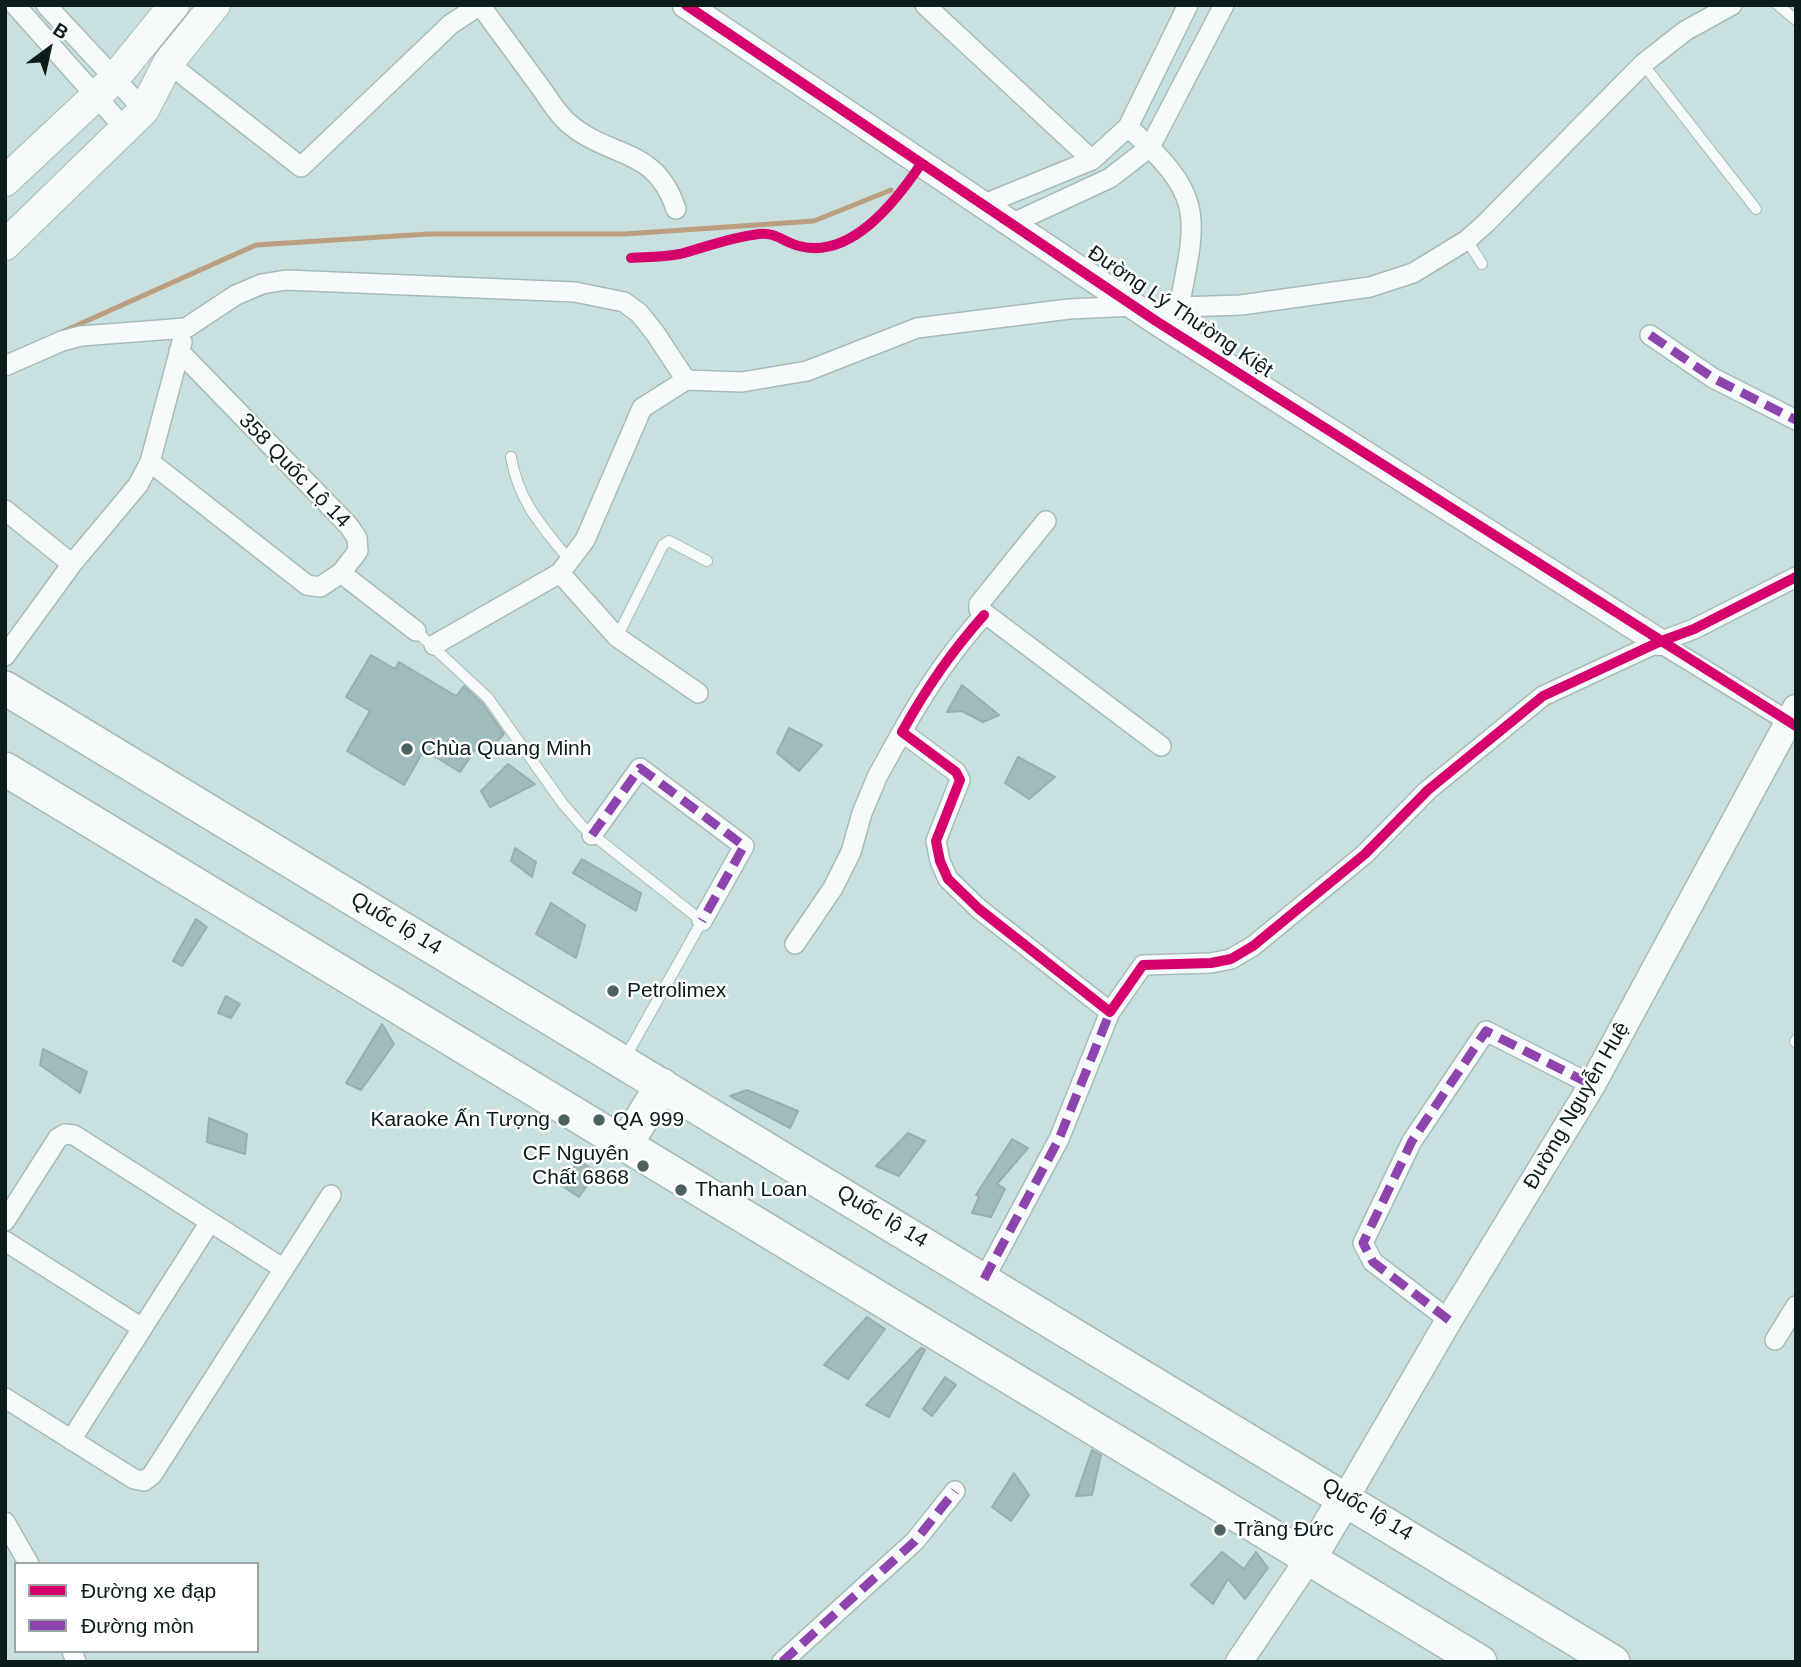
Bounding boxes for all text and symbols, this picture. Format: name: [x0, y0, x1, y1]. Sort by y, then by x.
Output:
north arrow: [14, 14, 84, 84]
text: B: [49, 18, 72, 44]
street label: Đường Lý Thường Kiệt: [1083, 241, 1277, 383]
street label: 358 Quốc Lộ 14: [233, 408, 355, 534]
place label: Chùa Quang Minh: [421, 736, 591, 762]
marker: Chùa Quang Minh: [399, 741, 415, 757]
street label: Quốc lộ 14: [346, 887, 446, 961]
place label: Petrolimex: [627, 978, 726, 1004]
marker: Petrolimex: [605, 983, 621, 999]
street label: Đường Nguyễn Huệ: [1519, 1018, 1635, 1194]
place label: Karaoke Ấn Tượng: [370, 1107, 550, 1133]
place label: QA 999: [613, 1107, 684, 1133]
marker: Karaoke Ấn Tượng: [556, 1112, 572, 1128]
marker: QA 999: [591, 1112, 607, 1128]
place label: CF Nguyên Chất 6868: [523, 1141, 629, 1191]
marker: CF Nguyên Chất 6868: [635, 1158, 651, 1174]
place label: Thanh Loan: [695, 1177, 807, 1203]
street label: Quốc lộ 14: [832, 1180, 932, 1254]
marker: Thanh Loan: [673, 1182, 689, 1198]
street label: Quốc lộ 14: [1317, 1473, 1417, 1547]
place label: Trầng Đức: [1234, 1517, 1334, 1543]
marker: Trầng Đức: [1212, 1522, 1228, 1538]
legend: [14, 1562, 259, 1653]
text: Đường xe đạp: [81, 1579, 216, 1602]
text: Đường mòn: [81, 1614, 194, 1637]

